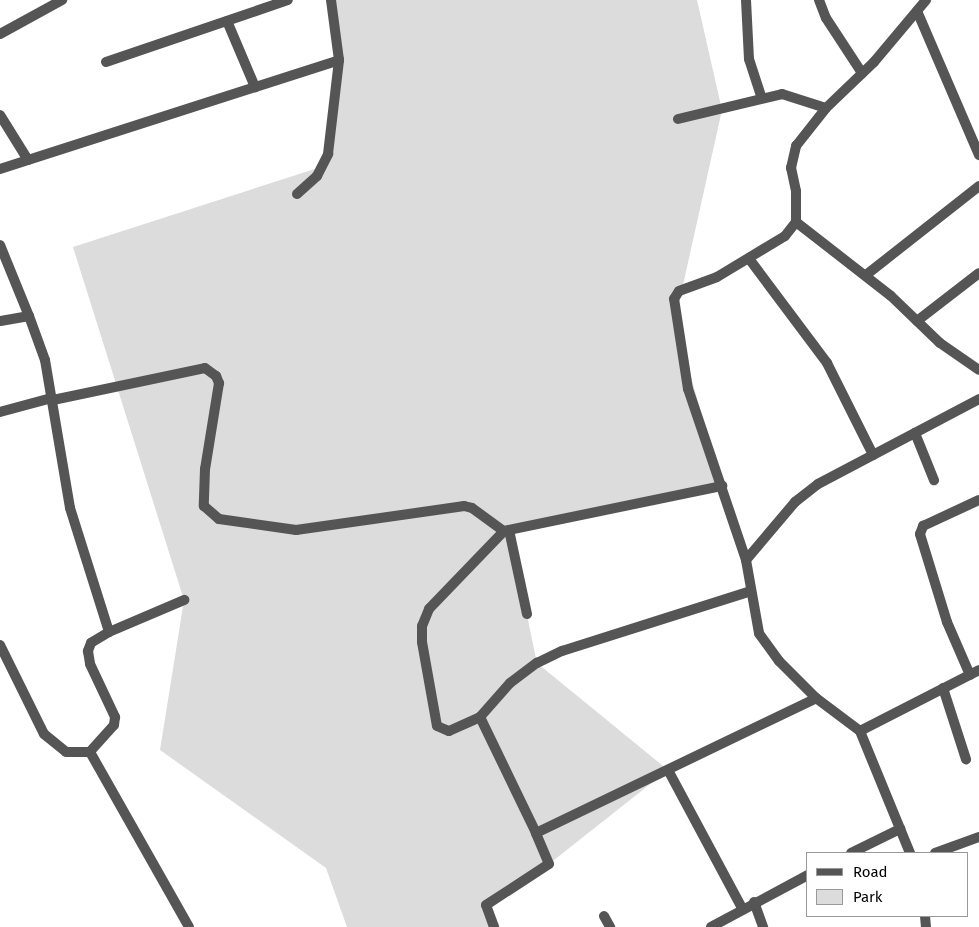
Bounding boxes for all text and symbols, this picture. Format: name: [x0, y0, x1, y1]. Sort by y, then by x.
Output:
legend: [806, 852, 969, 917]
text: Road: [853, 863, 888, 881]
text: Park: [853, 888, 883, 906]

